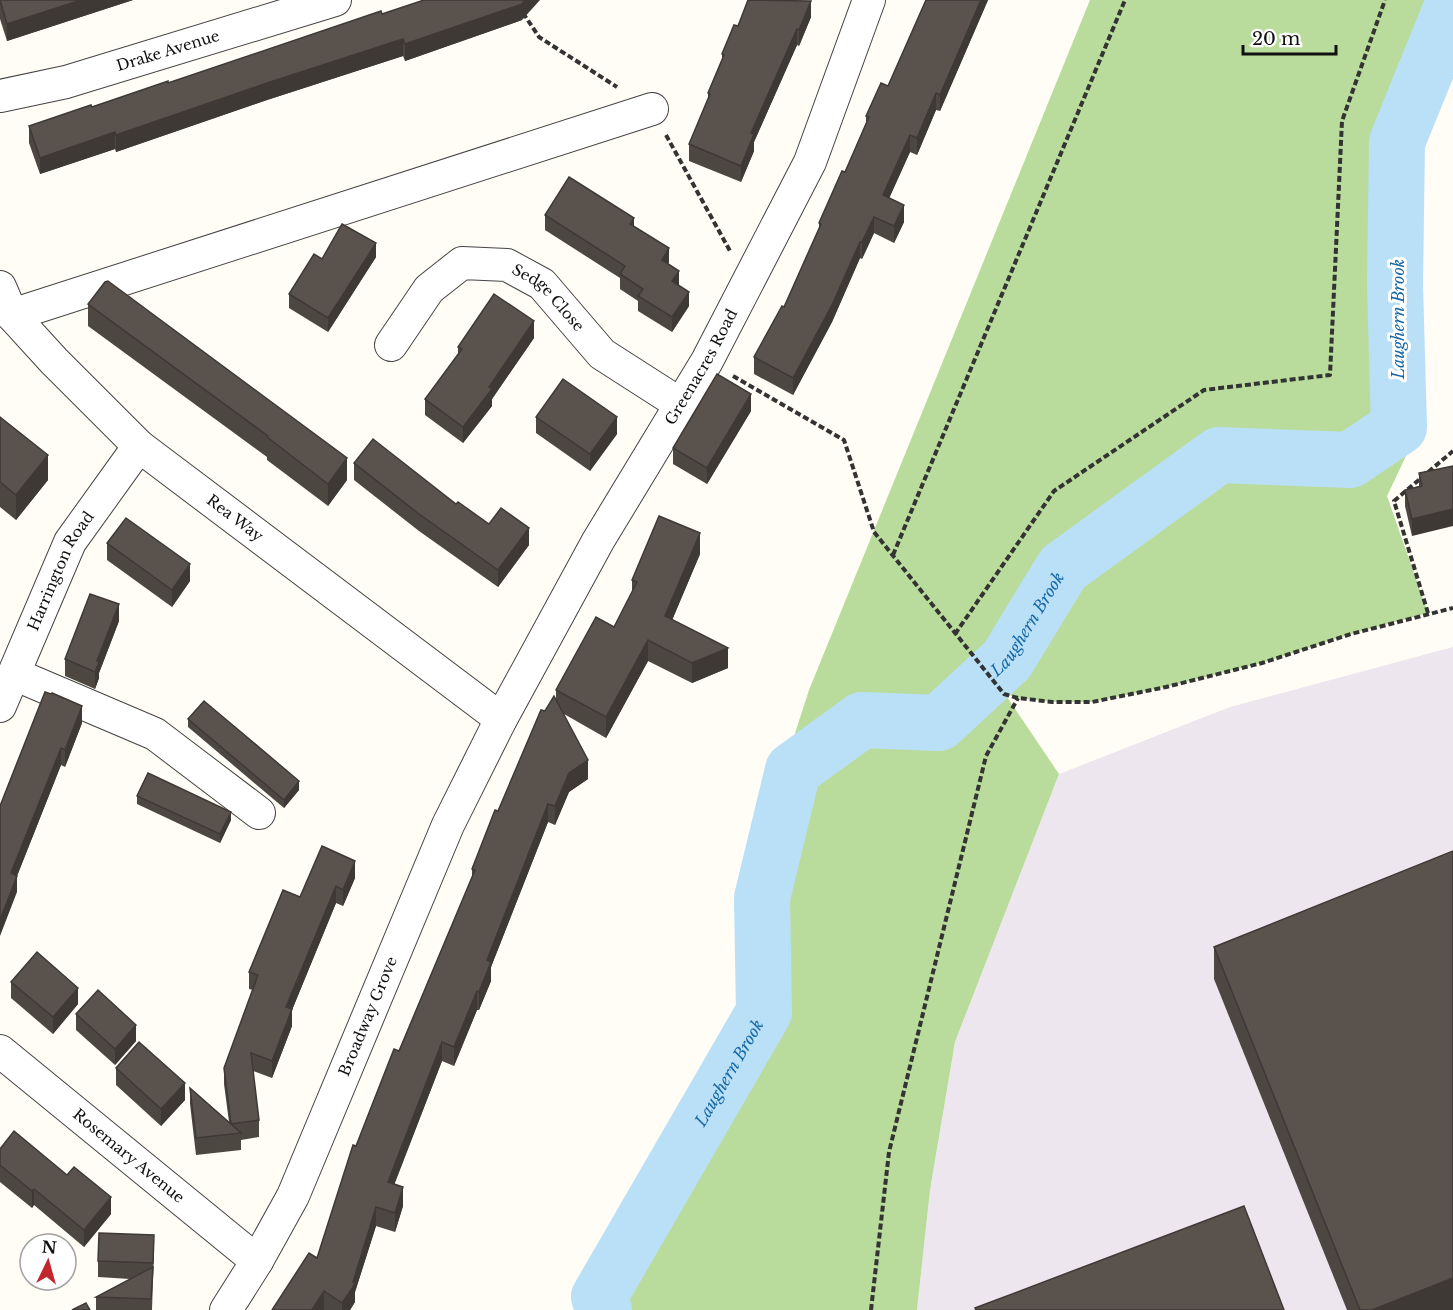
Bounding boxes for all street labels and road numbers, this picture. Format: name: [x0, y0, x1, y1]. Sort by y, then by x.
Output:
street label: Drake Avenue: [114, 26, 222, 75]
street label: Sedge Close: [509, 260, 588, 335]
street label: Greenacres Road: [660, 306, 741, 428]
street label: Rea Way: [203, 490, 268, 546]
street label: Harrington Road: [23, 508, 98, 634]
street label: Broadway Grove: [334, 954, 401, 1079]
street label: Rosemary Avenue: [69, 1104, 189, 1207]

